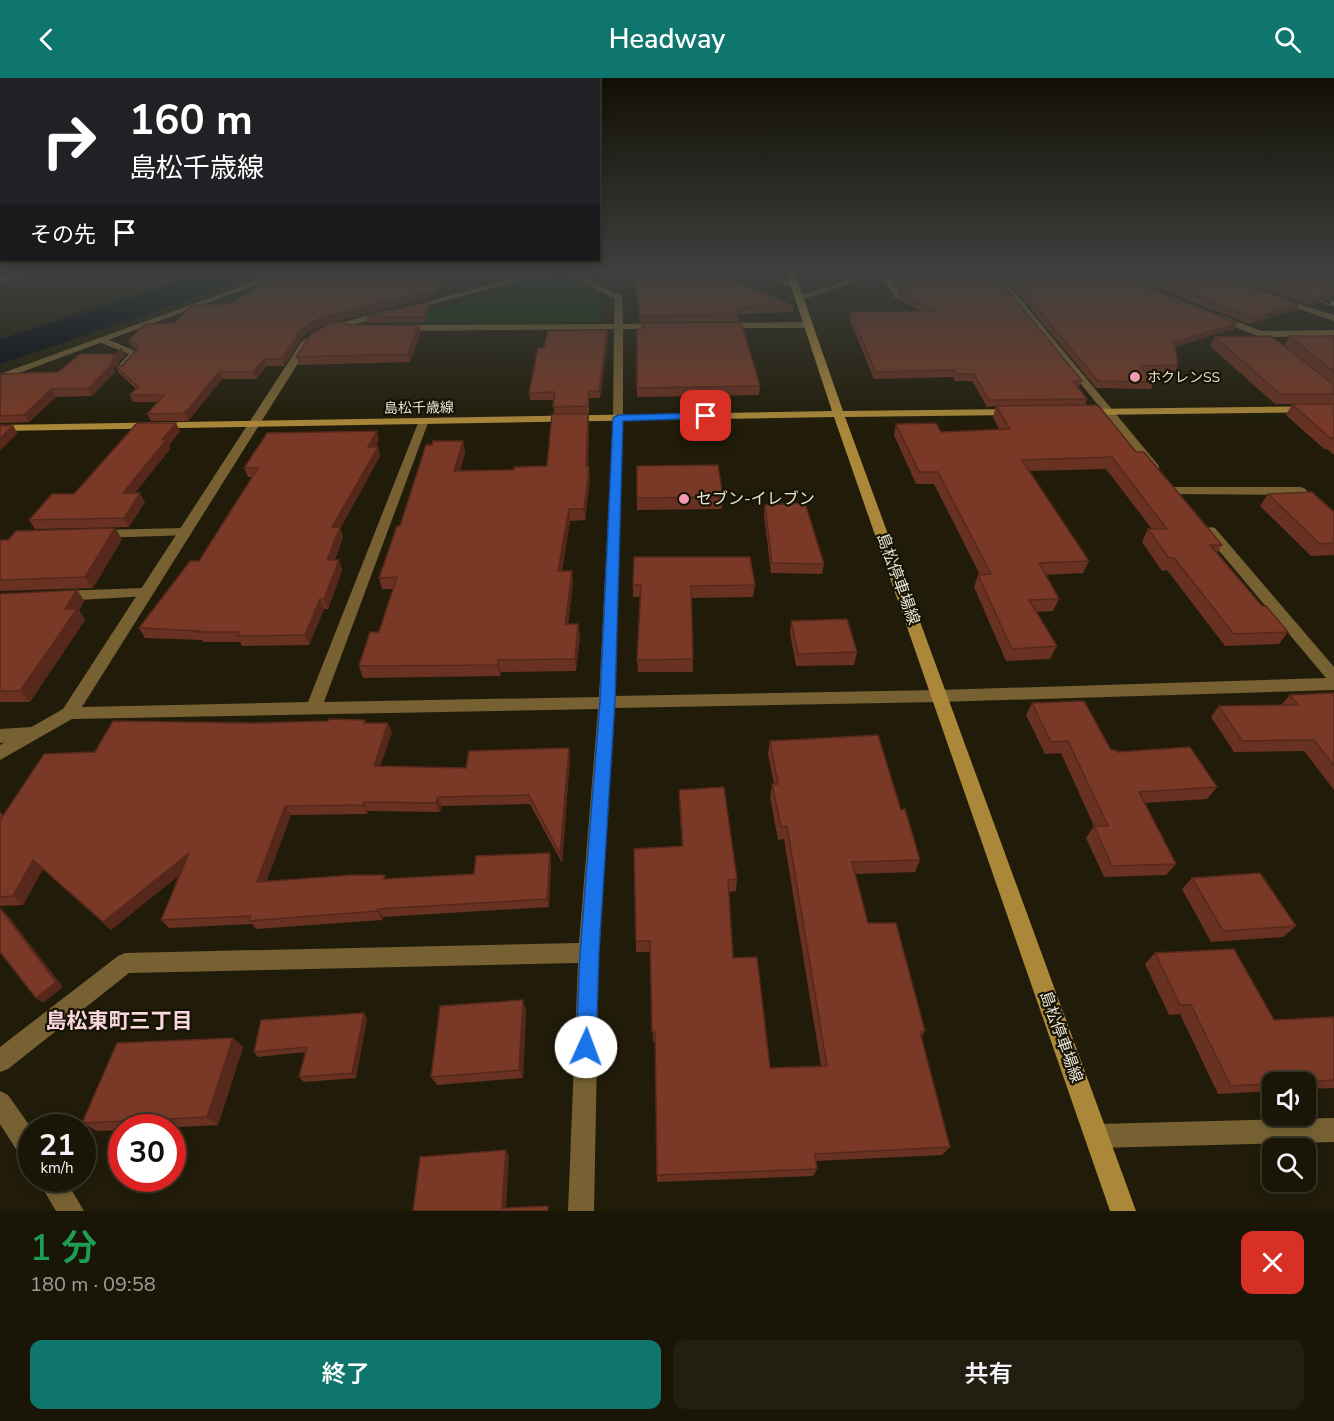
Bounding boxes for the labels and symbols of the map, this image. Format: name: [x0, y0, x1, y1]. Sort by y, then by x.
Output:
place label: ホクレンSS: [1147, 368, 1221, 387]
marker: ホクレンSS: [1128, 370, 1142, 384]
pin: [680, 390, 731, 441]
street label: 島松千歳線: [384, 398, 454, 418]
place label: セブン-イレブン: [696, 488, 815, 510]
marker: セブン-イレブン: [677, 492, 691, 506]
street label: 島松停車場線: [871, 530, 925, 628]
street label: 島松停車場線: [1034, 988, 1088, 1086]
district label: 島松東町三丁目: [46, 1007, 193, 1035]
position arrow: [554, 1015, 618, 1079]
speed limit sign: 30: [108, 1114, 186, 1192]

